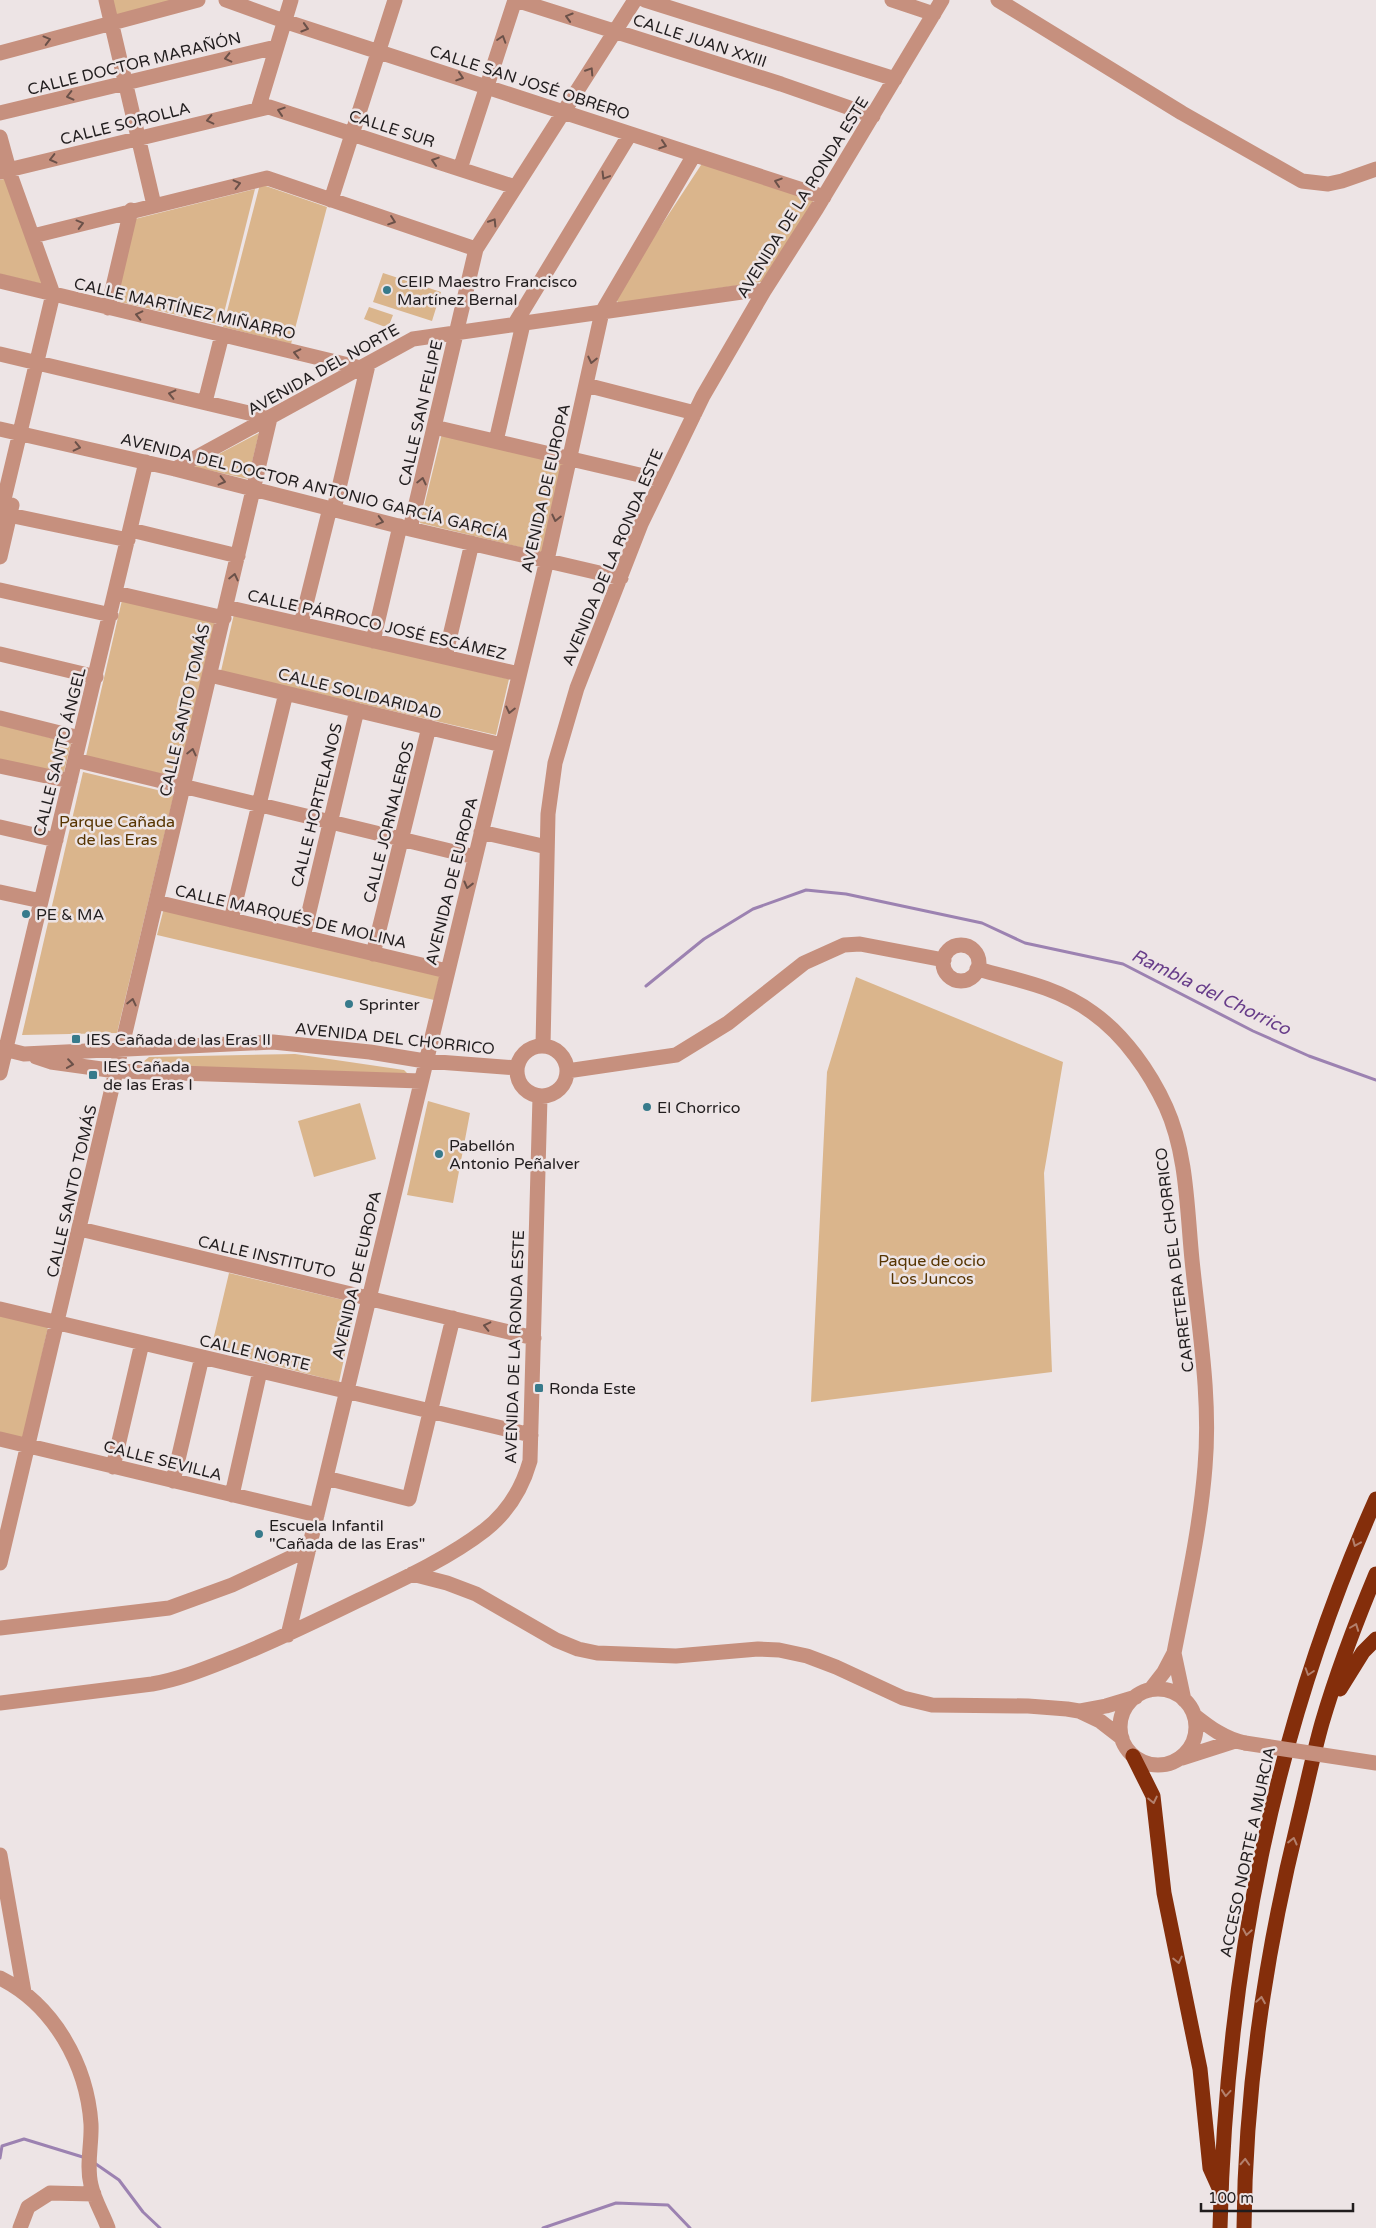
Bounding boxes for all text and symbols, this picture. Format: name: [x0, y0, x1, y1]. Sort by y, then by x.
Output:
street label: CALLE JUAN XXIII: [630, 10, 769, 72]
one-way arrow: [565, 12, 574, 22]
one-way arrow: [300, 22, 308, 32]
street label: CALLE DOCTOR MARAÑÓN: [25, 28, 243, 100]
one-way arrow: [43, 35, 51, 46]
one-way arrow: [497, 35, 507, 44]
street label: CALLE SAN JOSÉ OBRERO: [427, 41, 632, 125]
one-way arrow: [224, 52, 233, 63]
one-way arrow: [584, 67, 594, 76]
one-way arrow: [455, 71, 463, 81]
one-way arrow: [66, 90, 75, 101]
street label: AVENIDA DE LA RONDA ESTE: [732, 93, 873, 302]
street label: CALLE SOROLLA: [58, 98, 192, 150]
one-way arrow: [277, 106, 285, 116]
street label: CALLE SUR: [346, 106, 437, 152]
one-way arrow: [206, 114, 215, 125]
one-way arrow: [659, 139, 667, 149]
one-way arrow: [48, 153, 57, 164]
one-way arrow: [432, 156, 440, 166]
one-way arrow: [601, 170, 611, 179]
one-way arrow: [774, 177, 783, 187]
one-way arrow: [233, 179, 242, 190]
one-way arrow: [387, 215, 396, 225]
one-way arrow: [75, 219, 83, 229]
one-way arrow: [487, 219, 496, 228]
place label: CEIP Maestro Francisco Martínez Bernal: [397, 272, 577, 310]
street label: CALLE MARTÍNEZ MIÑARRO: [72, 274, 298, 344]
marker: CEIP Maestro Francisco Martínez Bernal: [381, 284, 393, 296]
one-way arrow: [135, 310, 143, 321]
street label: AVENIDA DEL NORTE: [244, 320, 403, 420]
street label: CALLE SAN FELIPE: [394, 338, 448, 488]
one-way arrow: [293, 348, 302, 359]
one-way arrow: [587, 355, 597, 364]
one-way arrow: [167, 389, 176, 400]
street label: AVENIDA DE EUROPA: [517, 402, 575, 575]
street label: AVENIDA DEL DOCTOR ANTONIO GARCÍA GARCÍA: [119, 429, 511, 545]
one-way arrow: [72, 441, 81, 452]
street label: AVENIDA DE LA RONDA ESTE: [558, 446, 668, 669]
one-way arrow: [218, 475, 227, 486]
one-way arrow: [416, 477, 427, 486]
one-way arrow: [551, 514, 562, 523]
one-way arrow: [375, 515, 384, 526]
one-way arrow: [228, 574, 238, 582]
street label: CALLE PÁRROCO JOSÉ ESCÁMEZ: [245, 585, 508, 665]
street label: CALLE SANTO TOMÁS: [155, 622, 215, 799]
street label: CALLE SOLIDARIDAD: [276, 664, 444, 724]
street label: CALLE SANTO ÁNGEL: [29, 666, 91, 839]
one-way arrow: [505, 706, 516, 715]
street label: CALLE HORTELANOS: [287, 721, 347, 890]
street label: CALLE JORNALEROS: [359, 739, 419, 905]
one-way arrow: [186, 748, 197, 757]
street label: AVENIDA DE EUROPA: [421, 795, 483, 968]
park label: Parque Cañada de las Eras: [59, 812, 175, 850]
street label: CALLE MARQUÉS DE MOLINA: [173, 881, 409, 953]
one-way arrow: [463, 881, 474, 890]
place label: PE & MA: [36, 905, 104, 925]
marker: PE & MA: [20, 908, 32, 920]
water label: Rambla del Chorrico: [1128, 944, 1295, 1040]
place label: Sprinter: [359, 995, 421, 1015]
one-way arrow: [126, 997, 137, 1006]
marker: Sprinter: [343, 998, 355, 1010]
street label: AVENIDA DEL CHORRICO: [294, 1019, 496, 1059]
place label: IES Cañada de las Eras II: [86, 1030, 271, 1050]
marker: IES Cañada de las Eras II: [70, 1033, 82, 1045]
place label: IES Cañada de las Eras I: [103, 1057, 193, 1095]
one-way arrow: [65, 1059, 74, 1069]
marker: IES Cañada de las Eras I: [87, 1069, 99, 1081]
place label: El Chorrico: [657, 1098, 740, 1118]
marker: El Chorrico: [641, 1101, 653, 1113]
street label: CALLE SANTO TOMÁS: [42, 1103, 102, 1280]
place label: Pabellón Antonio Peñalver: [449, 1136, 580, 1174]
street label: CARRETERA DEL CHORRICO: [1151, 1146, 1199, 1373]
marker: Pabellón Antonio Peñalver: [433, 1148, 445, 1160]
street label: AVENIDA DE EUROPA: [328, 1189, 386, 1362]
street label: AVENIDA DE LA RONDA ESTE: [501, 1230, 529, 1464]
street label: CALLE INSTITUTO: [196, 1231, 338, 1283]
park label: Paque de ocio Los Juncos: [878, 1251, 986, 1289]
one-way arrow: [482, 1321, 491, 1332]
street label: CALLE NORTE: [197, 1331, 312, 1375]
place label: Ronda Este: [549, 1379, 636, 1399]
marker: Ronda Este: [533, 1382, 545, 1394]
street label: CALLE SEVILLA: [101, 1437, 224, 1485]
place label: Escuela Infantil "Cañada de las Eras": [269, 1516, 425, 1554]
marker: Escuela Infantil "Cañada de las Eras": [253, 1528, 265, 1540]
one-way arrow: [1352, 1538, 1363, 1547]
one-way arrow: [1349, 1623, 1359, 1632]
one-way arrow: [1304, 1667, 1314, 1676]
street label: ACCESO NORTE A MURCIA: [1216, 1745, 1280, 1959]
one-way arrow: [1147, 1795, 1158, 1804]
one-way arrow: [1288, 1837, 1298, 1845]
one-way arrow: [1242, 1928, 1252, 1936]
one-way arrow: [1172, 1956, 1183, 1965]
one-way arrow: [1256, 1996, 1266, 2005]
one-way arrow: [1220, 2089, 1231, 2097]
one-way arrow: [1240, 2158, 1251, 2166]
scale bar: [1201, 2180, 1354, 2212]
text: 100 m: [1208, 2189, 1254, 2207]

